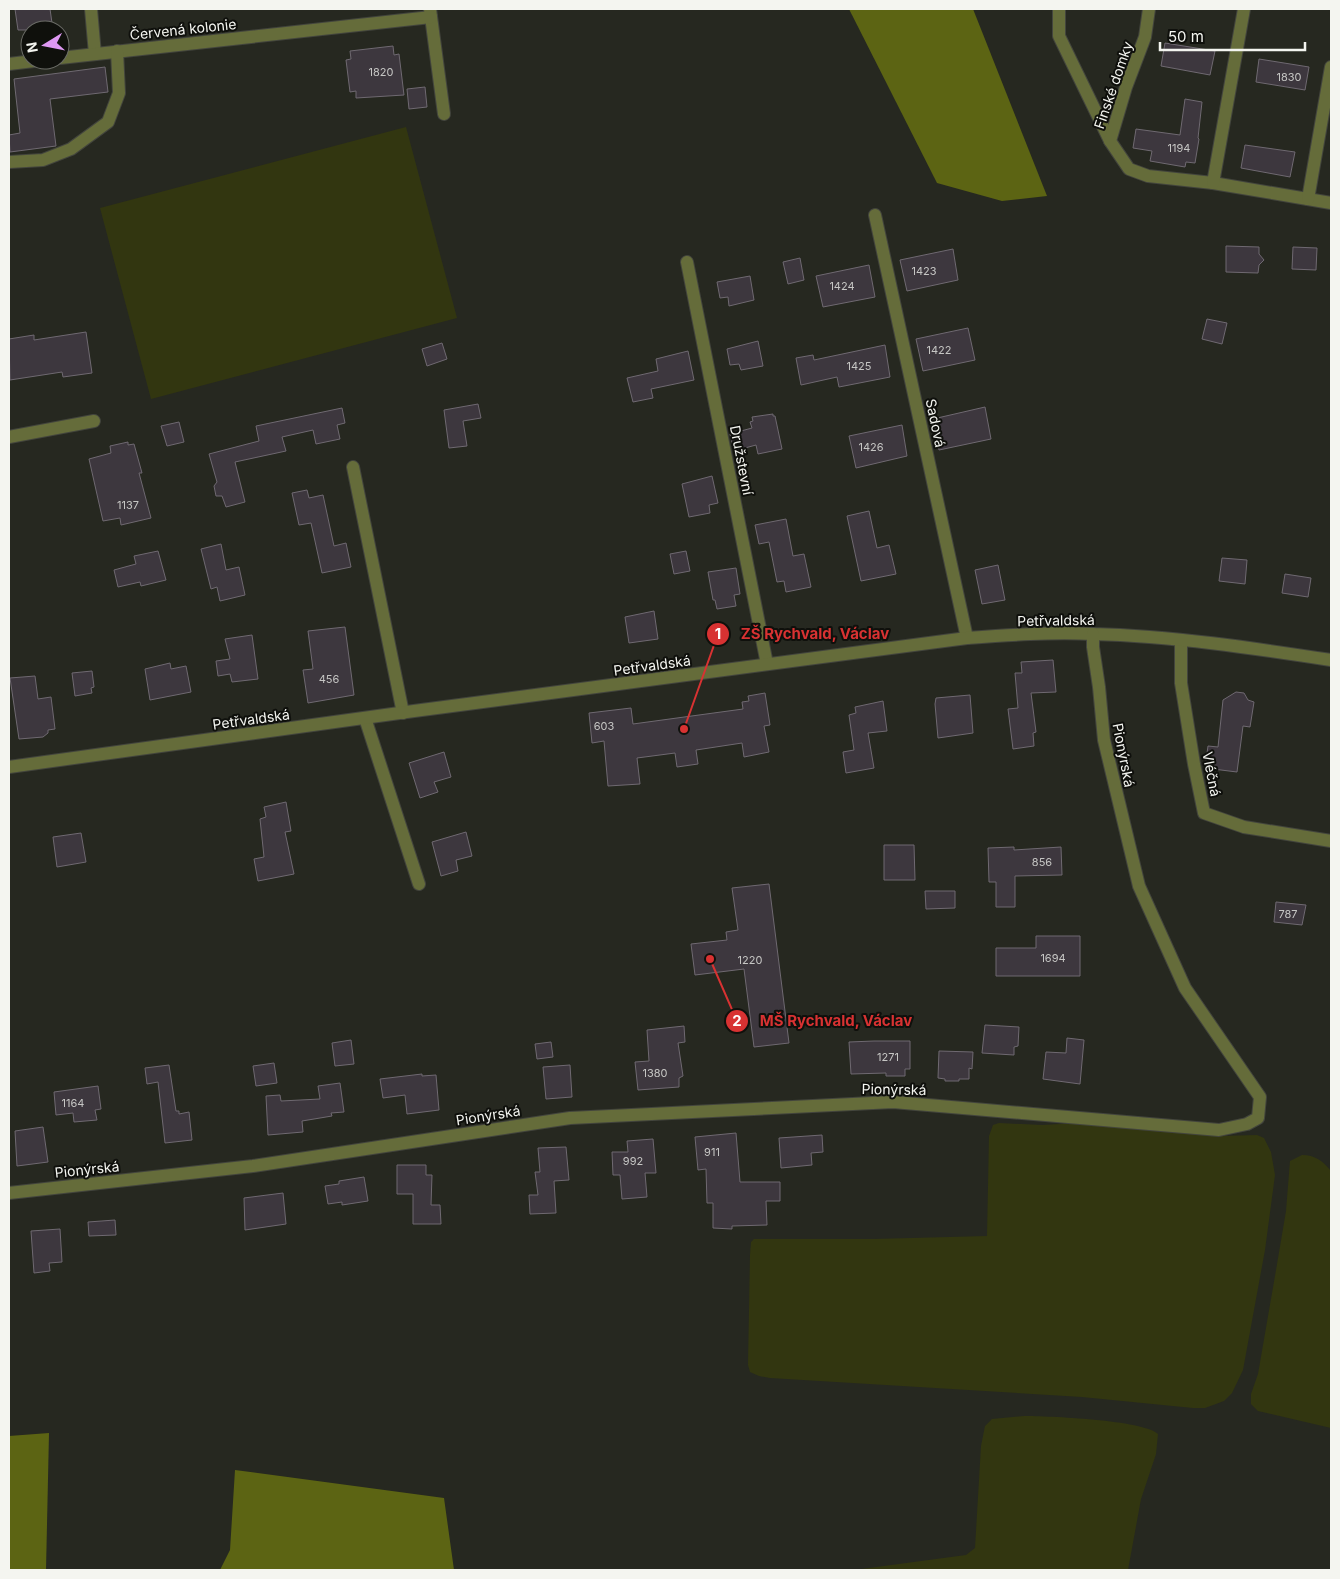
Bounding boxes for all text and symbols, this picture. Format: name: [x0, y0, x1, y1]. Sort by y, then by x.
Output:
street label: Červená kolonie: [129, 15, 237, 43]
north arrow: [20, 20, 70, 70]
scale bar: [1160, 20, 1305, 52]
text: 50 m: [1168, 27, 1204, 46]
street label: Finské domky: [1090, 39, 1136, 131]
text: N: [22, 41, 41, 54]
house number: 1820: [369, 65, 394, 79]
house number: 1830: [1276, 70, 1302, 84]
house number: 1194: [1168, 141, 1190, 155]
house number: 1423: [911, 264, 937, 278]
house number: 1424: [829, 279, 855, 293]
house number: 1422: [927, 343, 952, 357]
house number: 1425: [847, 359, 872, 373]
street label: Sadová: [923, 397, 949, 449]
street label: Družstevní: [727, 424, 757, 497]
house number: 1426: [858, 440, 884, 454]
house number: 1137: [117, 498, 139, 512]
street label: Petřvaldská: [1017, 611, 1095, 629]
callout: ZŠ Rychvald, Václav: [705, 619, 899, 649]
text: 1: [715, 624, 721, 643]
text: ZŠ Rychvald, Václav: [741, 624, 889, 643]
street label: Petřvaldská: [612, 651, 692, 679]
house number: 456: [319, 672, 339, 686]
street label: Petřvaldská: [211, 705, 291, 733]
house number: 603: [594, 719, 614, 733]
street label: Pionýrská: [1109, 722, 1139, 788]
street label: Vléčná: [1199, 750, 1225, 798]
house number: 856: [1032, 855, 1052, 869]
house number: 787: [1278, 907, 1298, 921]
house number: 1694: [1040, 951, 1066, 965]
house number: 1220: [738, 953, 762, 967]
callout: MŠ Rychvald, Václav: [724, 1006, 922, 1036]
text: 2: [732, 1011, 742, 1030]
text: MŠ Rychvald, Václav: [760, 1011, 912, 1030]
house number: 1271: [877, 1050, 899, 1064]
house number: 1380: [642, 1066, 668, 1080]
street label: Pionýrská: [861, 1080, 927, 1098]
house number: 1164: [62, 1096, 84, 1110]
street label: Pionýrská: [455, 1102, 521, 1128]
house number: 911: [704, 1145, 720, 1159]
house number: 992: [623, 1154, 643, 1168]
street label: Pionýrská: [54, 1157, 120, 1181]

